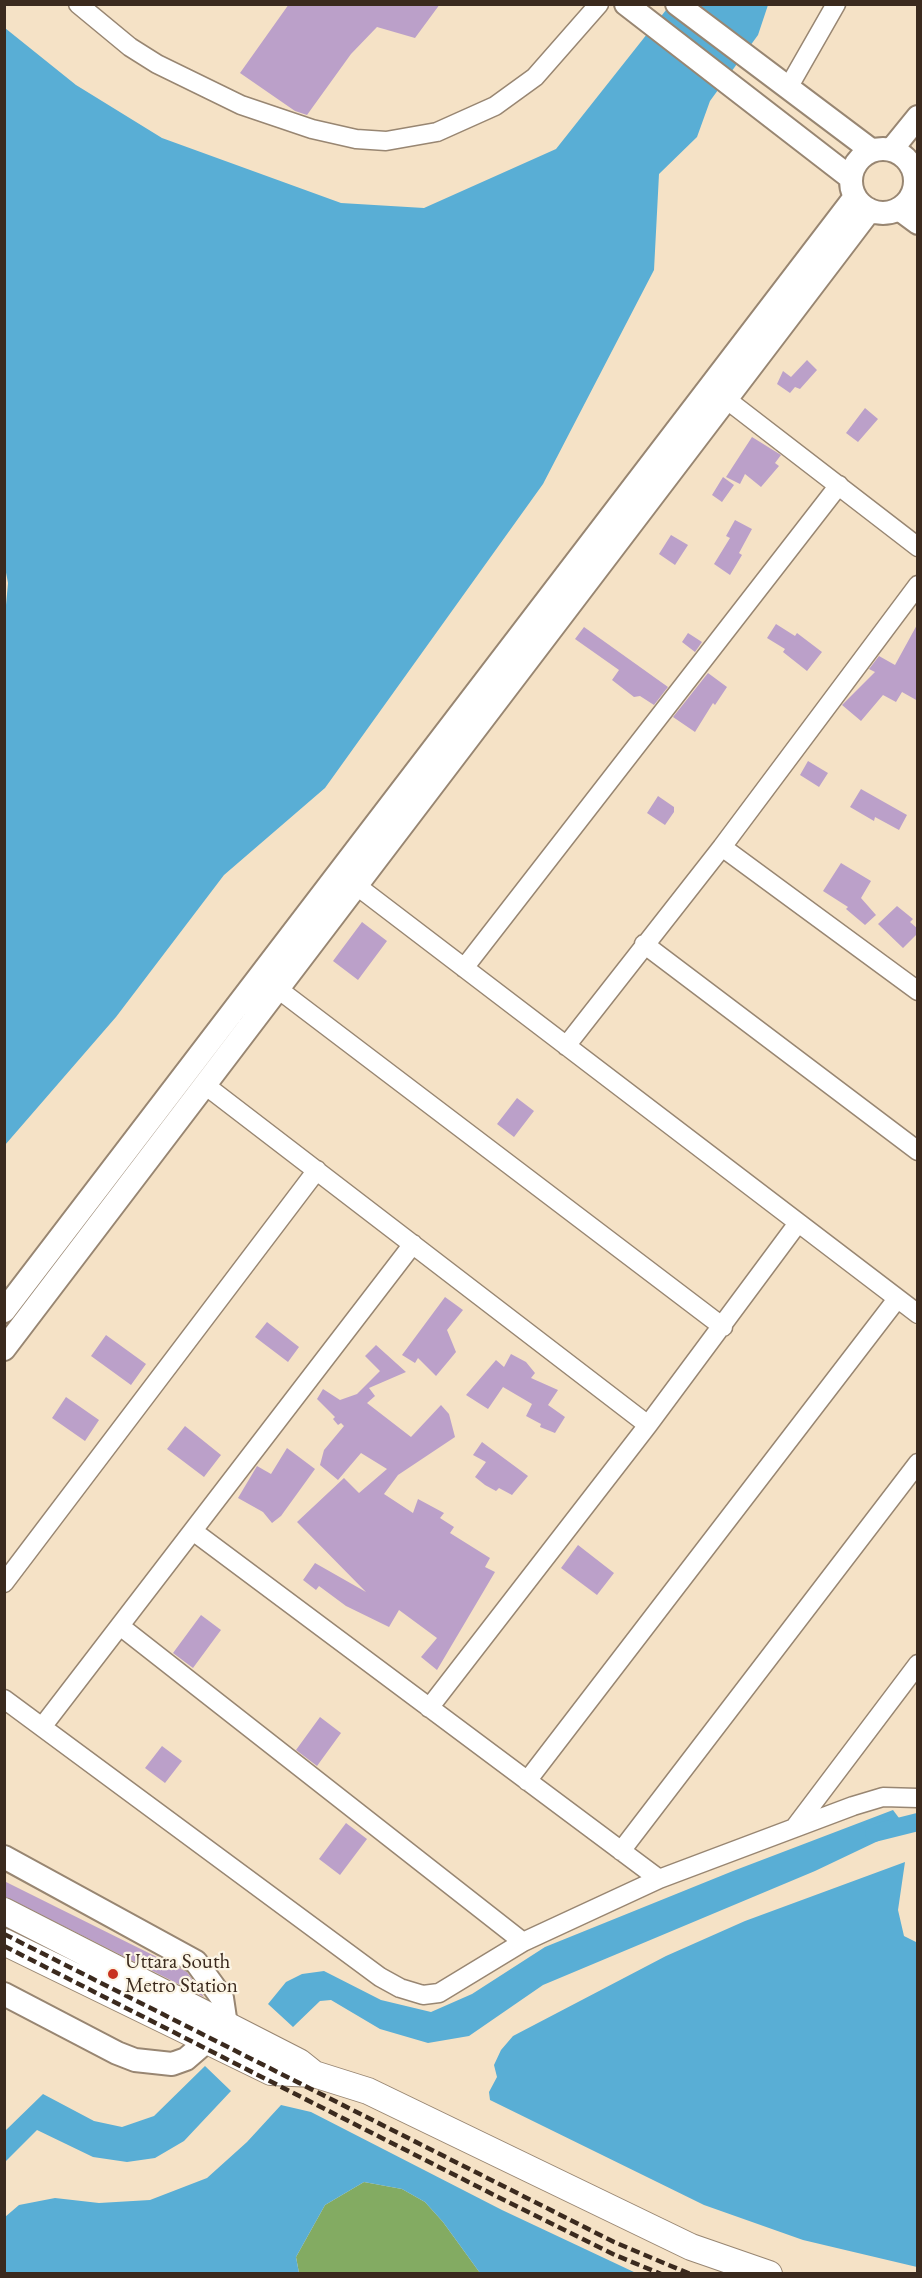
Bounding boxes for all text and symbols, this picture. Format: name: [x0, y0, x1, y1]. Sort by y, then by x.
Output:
place label: Uttara South Metro Station: [125, 1949, 238, 1999]
marker: Uttara South Metro Station: [106, 1967, 120, 1981]

